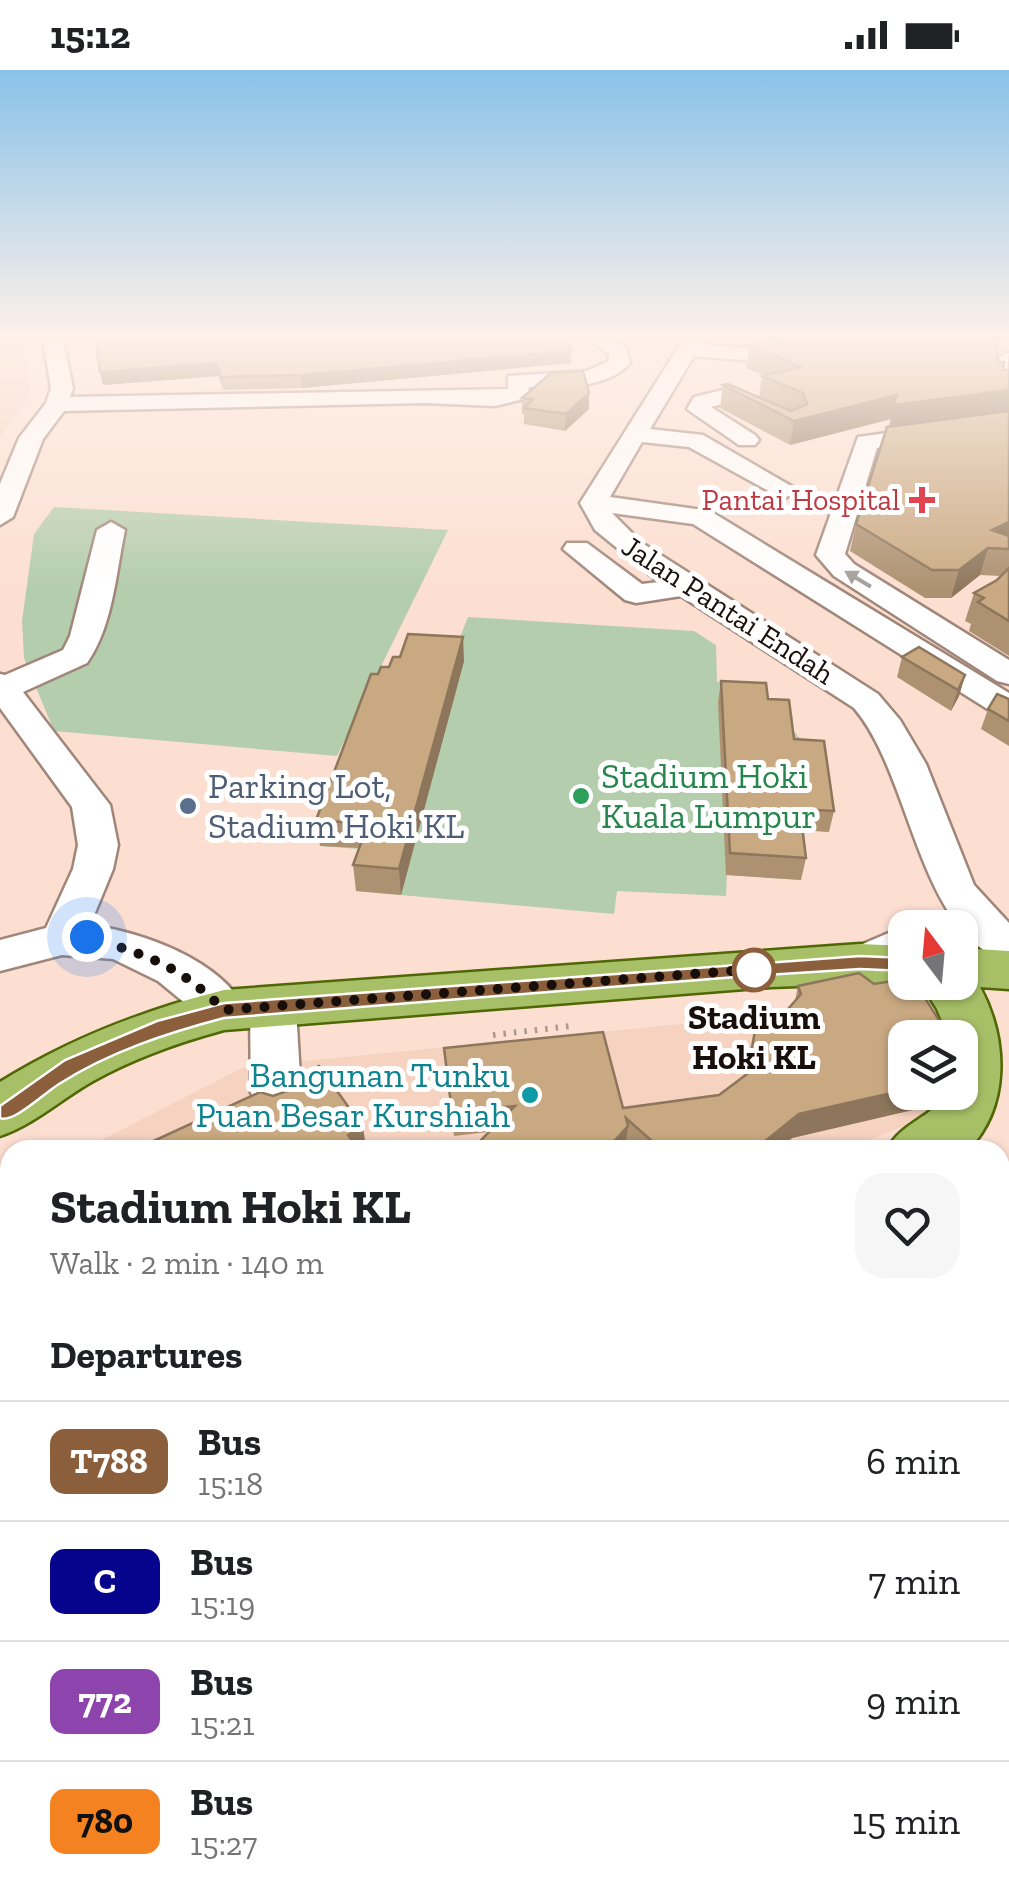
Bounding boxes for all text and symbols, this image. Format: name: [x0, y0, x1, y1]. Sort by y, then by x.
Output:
text: 15:12: [50, 12, 130, 58]
place label: Pantai Hospital: [701, 482, 900, 518]
marker: Pantai Hospital: [909, 487, 935, 513]
street label: Jalan Pantai Endah: [615, 528, 841, 692]
one-way arrow: [844, 571, 872, 588]
place label: Stadium Hoki Kuala Lumpur: [601, 755, 816, 837]
place label: Parking Lot, Stadium Hoki KL: [208, 765, 464, 847]
marker: Stadium Hoki Kuala Lumpur: [570, 785, 592, 807]
marker: Parking Lot, Stadium Hoki KL: [177, 795, 199, 817]
north arrow: [888, 910, 978, 1000]
map controls: [888, 910, 978, 1110]
your location: [62, 912, 112, 962]
marker: Stadium Hoki KL: [733, 949, 775, 991]
place label: Stadium Hoki KL: [688, 996, 821, 1078]
button: layers: [888, 1020, 978, 1110]
place label: Bangunan Tunku Puan Besar Kurshiah: [196, 1054, 510, 1136]
marker: Bangunan Tunku Puan Besar Kurshiah: [519, 1084, 541, 1106]
button: heart: [855, 1173, 960, 1278]
text: Stadium Hoki KL: [50, 1178, 411, 1235]
text: Walk · 2 min · 140 m: [50, 1244, 324, 1282]
text: Departures: [50, 1332, 242, 1378]
text: Bus: [198, 1419, 261, 1465]
text: 6 min: [866, 1438, 960, 1484]
text: T788: [70, 1440, 148, 1482]
text: 15:18: [198, 1465, 263, 1503]
text: Bus: [190, 1539, 253, 1585]
text: 7 min: [868, 1558, 960, 1604]
text: C: [94, 1560, 116, 1602]
text: 15:19: [190, 1585, 255, 1623]
text: Bus: [190, 1659, 253, 1705]
text: 9 min: [866, 1678, 960, 1724]
text: 772: [78, 1680, 132, 1722]
text: 15:21: [190, 1705, 255, 1743]
text: Bus: [190, 1779, 253, 1825]
text: 15 min: [852, 1798, 960, 1844]
text: 780: [77, 1800, 133, 1842]
text: 15:27: [190, 1825, 257, 1863]

